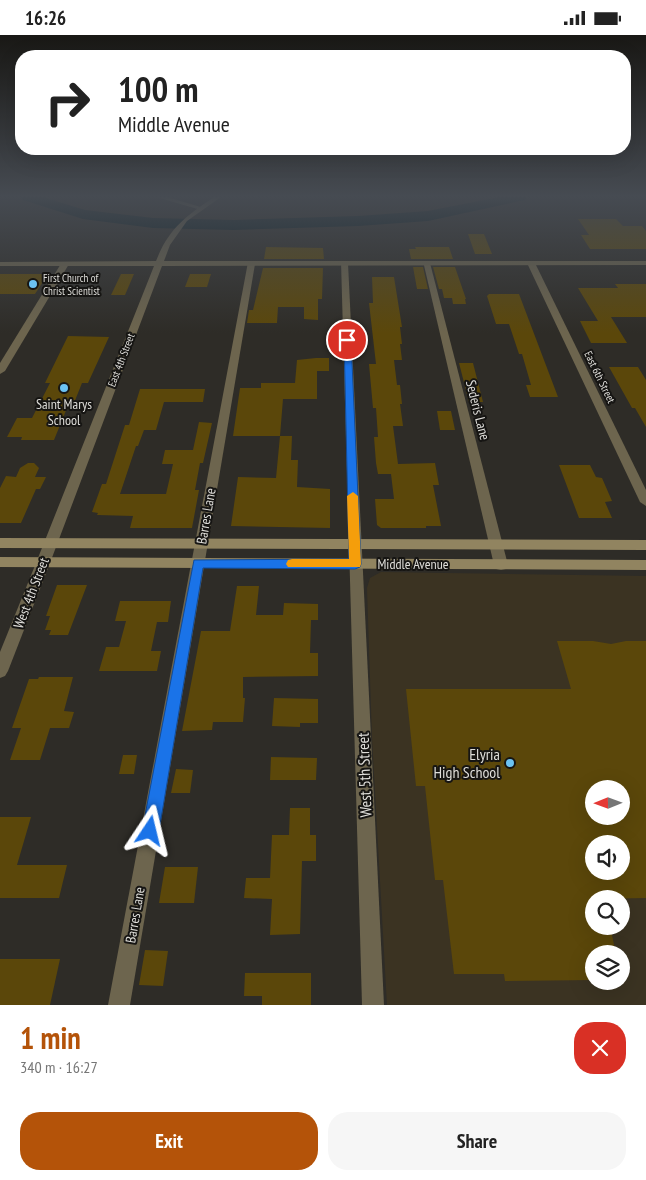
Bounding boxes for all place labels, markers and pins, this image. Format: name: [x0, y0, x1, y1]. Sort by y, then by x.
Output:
place label: First Church of Christ Scientist: [43, 271, 100, 298]
marker: First Church of Christ Scientist: [27, 278, 39, 290]
pin: [326, 319, 368, 361]
marker: Saint Marys School: [58, 382, 70, 394]
place label: Saint Marys School: [36, 395, 92, 429]
place label: Elyria High School: [433, 744, 500, 782]
marker: Elyria High School: [504, 757, 516, 769]

